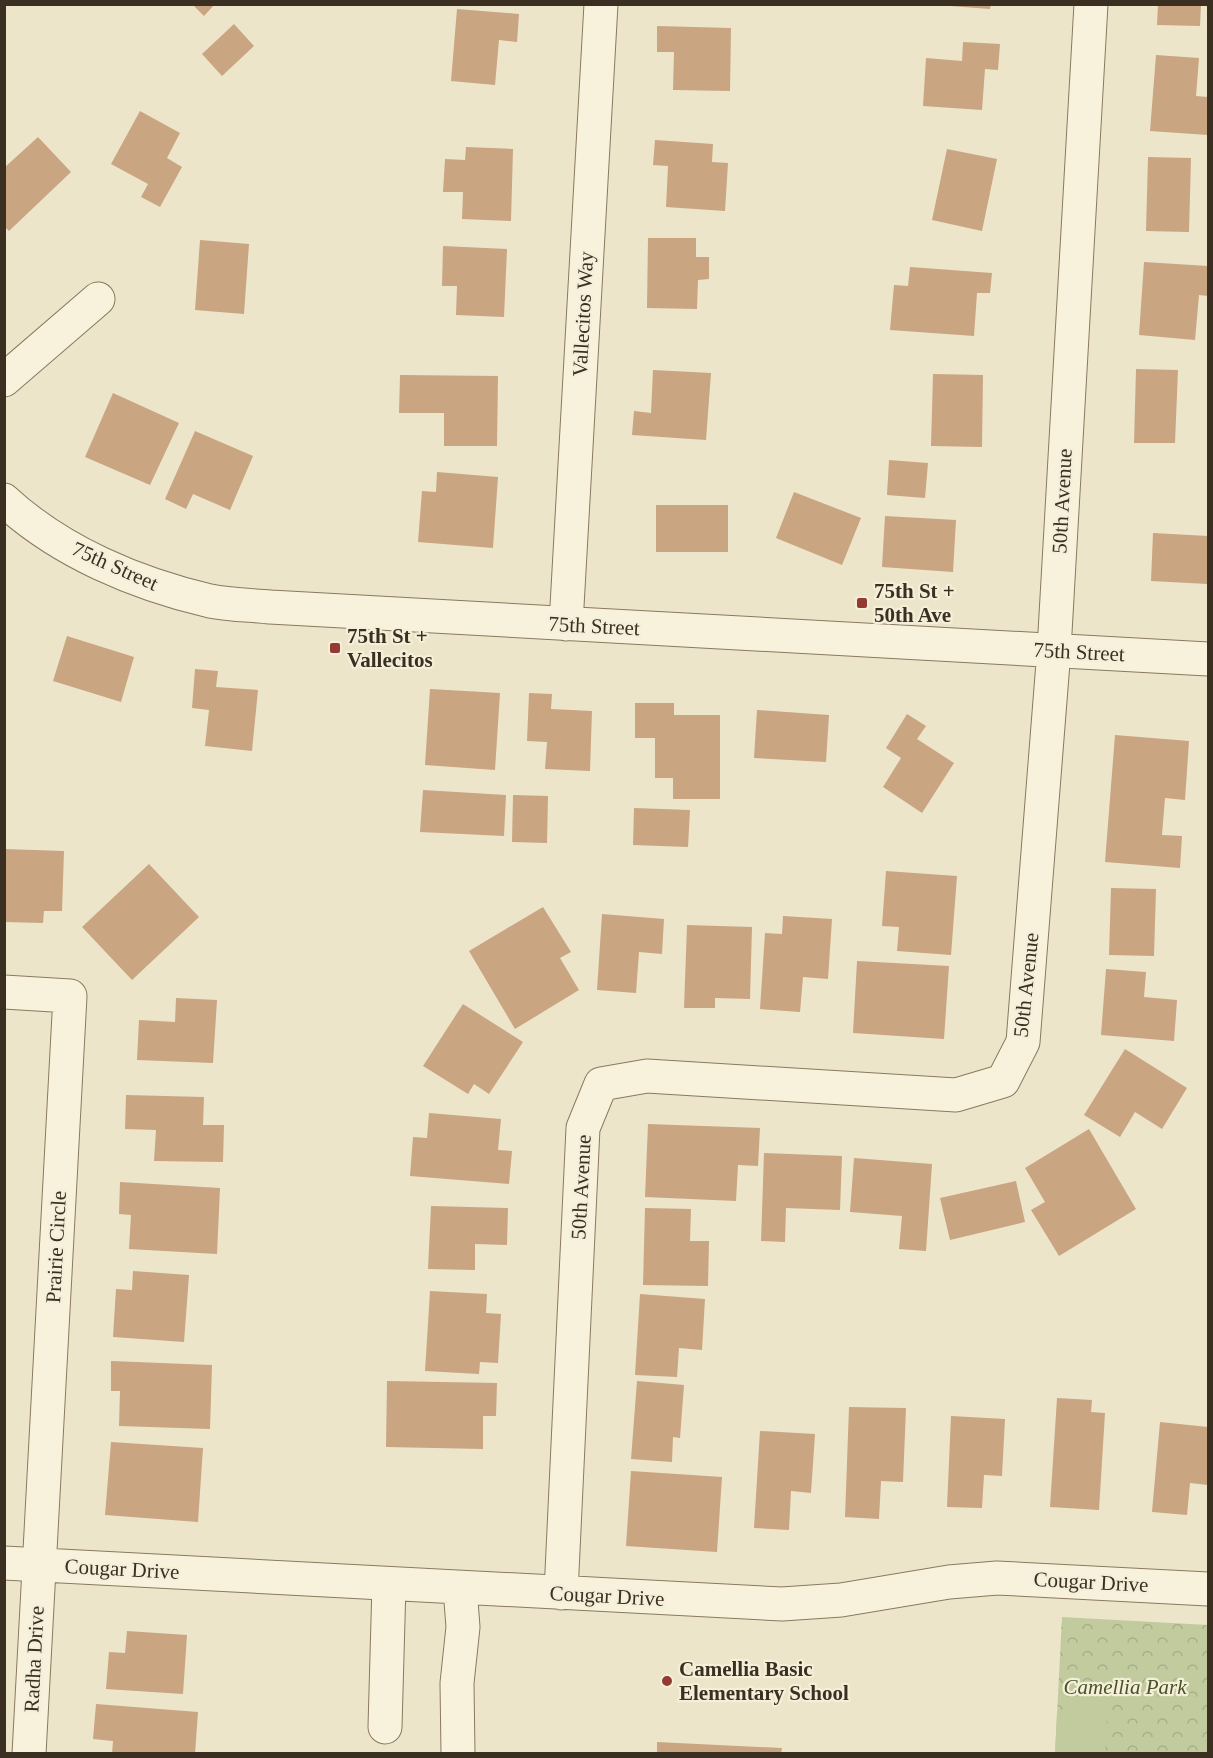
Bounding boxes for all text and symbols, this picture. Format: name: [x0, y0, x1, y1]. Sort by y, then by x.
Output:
street label: Vallecitos Way: [568, 250, 598, 377]
street label: 50th Avenue: [1047, 448, 1077, 554]
street label: 75th Street: [68, 536, 162, 596]
place label: 75th St + 50th Ave: [874, 579, 955, 627]
marker: 75th St + 50th Ave: [855, 596, 869, 610]
street label: 75th Street: [548, 612, 641, 640]
place label: 75th St + Vallecitos: [347, 624, 433, 672]
street label: 75th Street: [1033, 638, 1126, 666]
marker: 75th St + Vallecitos: [328, 641, 342, 655]
street label: 50th Avenue: [1009, 931, 1043, 1039]
street label: 50th Avenue: [566, 1134, 596, 1240]
street label: Prairie Circle: [41, 1190, 71, 1304]
street label: Cougar Drive: [64, 1554, 180, 1584]
street label: Cougar Drive: [1033, 1567, 1149, 1597]
street label: Cougar Drive: [549, 1581, 665, 1611]
street label: Radha Drive: [19, 1605, 49, 1713]
place label: Camellia Basic Elementary School: [679, 1657, 849, 1705]
marker: Camellia Basic Elementary School: [660, 1674, 674, 1688]
park label: Camellia Park: [1063, 1675, 1187, 1699]

